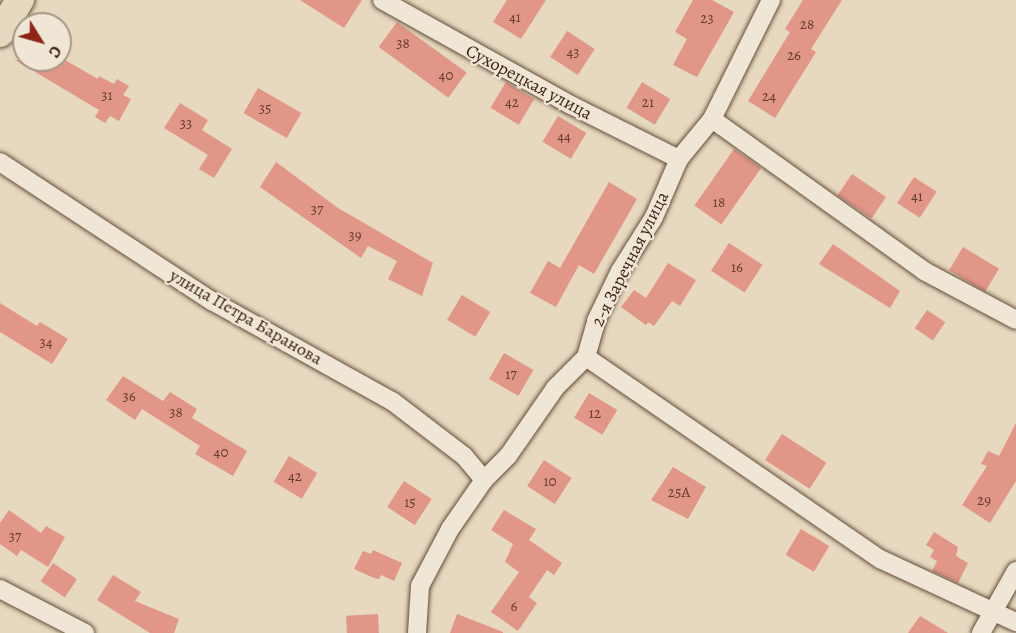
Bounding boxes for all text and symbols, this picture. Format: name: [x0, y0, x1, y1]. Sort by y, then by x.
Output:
house number: 41: [509, 9, 521, 27]
house number: 23: [700, 10, 714, 28]
north arrow: [12, 12, 72, 72]
house number: 28: [800, 16, 814, 34]
house number: 38: [396, 35, 410, 53]
street label: Сухорецкая улица: [462, 40, 596, 124]
text: С: [43, 41, 67, 62]
house number: 43: [566, 44, 580, 62]
house number: 26: [787, 47, 801, 65]
house number: 40: [439, 67, 453, 85]
house number: 31: [101, 87, 113, 105]
house number: 24: [762, 88, 776, 106]
house number: 42: [505, 94, 519, 112]
house number: 21: [642, 94, 654, 112]
house number: 35: [259, 100, 271, 118]
house number: 33: [180, 115, 192, 133]
house number: 44: [557, 128, 571, 146]
street label: 2-я Заречная улица: [587, 188, 673, 330]
house number: 41: [911, 188, 923, 206]
house number: 18: [713, 194, 725, 212]
house number: 37: [311, 201, 323, 219]
house number: 39: [348, 227, 362, 245]
house number: 16: [731, 259, 743, 277]
street label: улица Петра Баранова: [166, 264, 326, 370]
house number: 34: [39, 334, 53, 352]
house number: 17: [505, 366, 517, 384]
house number: 36: [122, 388, 136, 406]
house number: 38: [169, 404, 183, 422]
house number: 12: [589, 405, 601, 423]
house number: 40: [214, 444, 228, 462]
house number: 42: [288, 468, 302, 486]
house number: 10: [543, 473, 557, 491]
house number: 25А: [668, 484, 690, 502]
house number: 29: [977, 492, 991, 510]
house number: 15: [404, 494, 416, 512]
house number: 37: [9, 528, 21, 546]
house number: 6: [511, 598, 517, 616]

